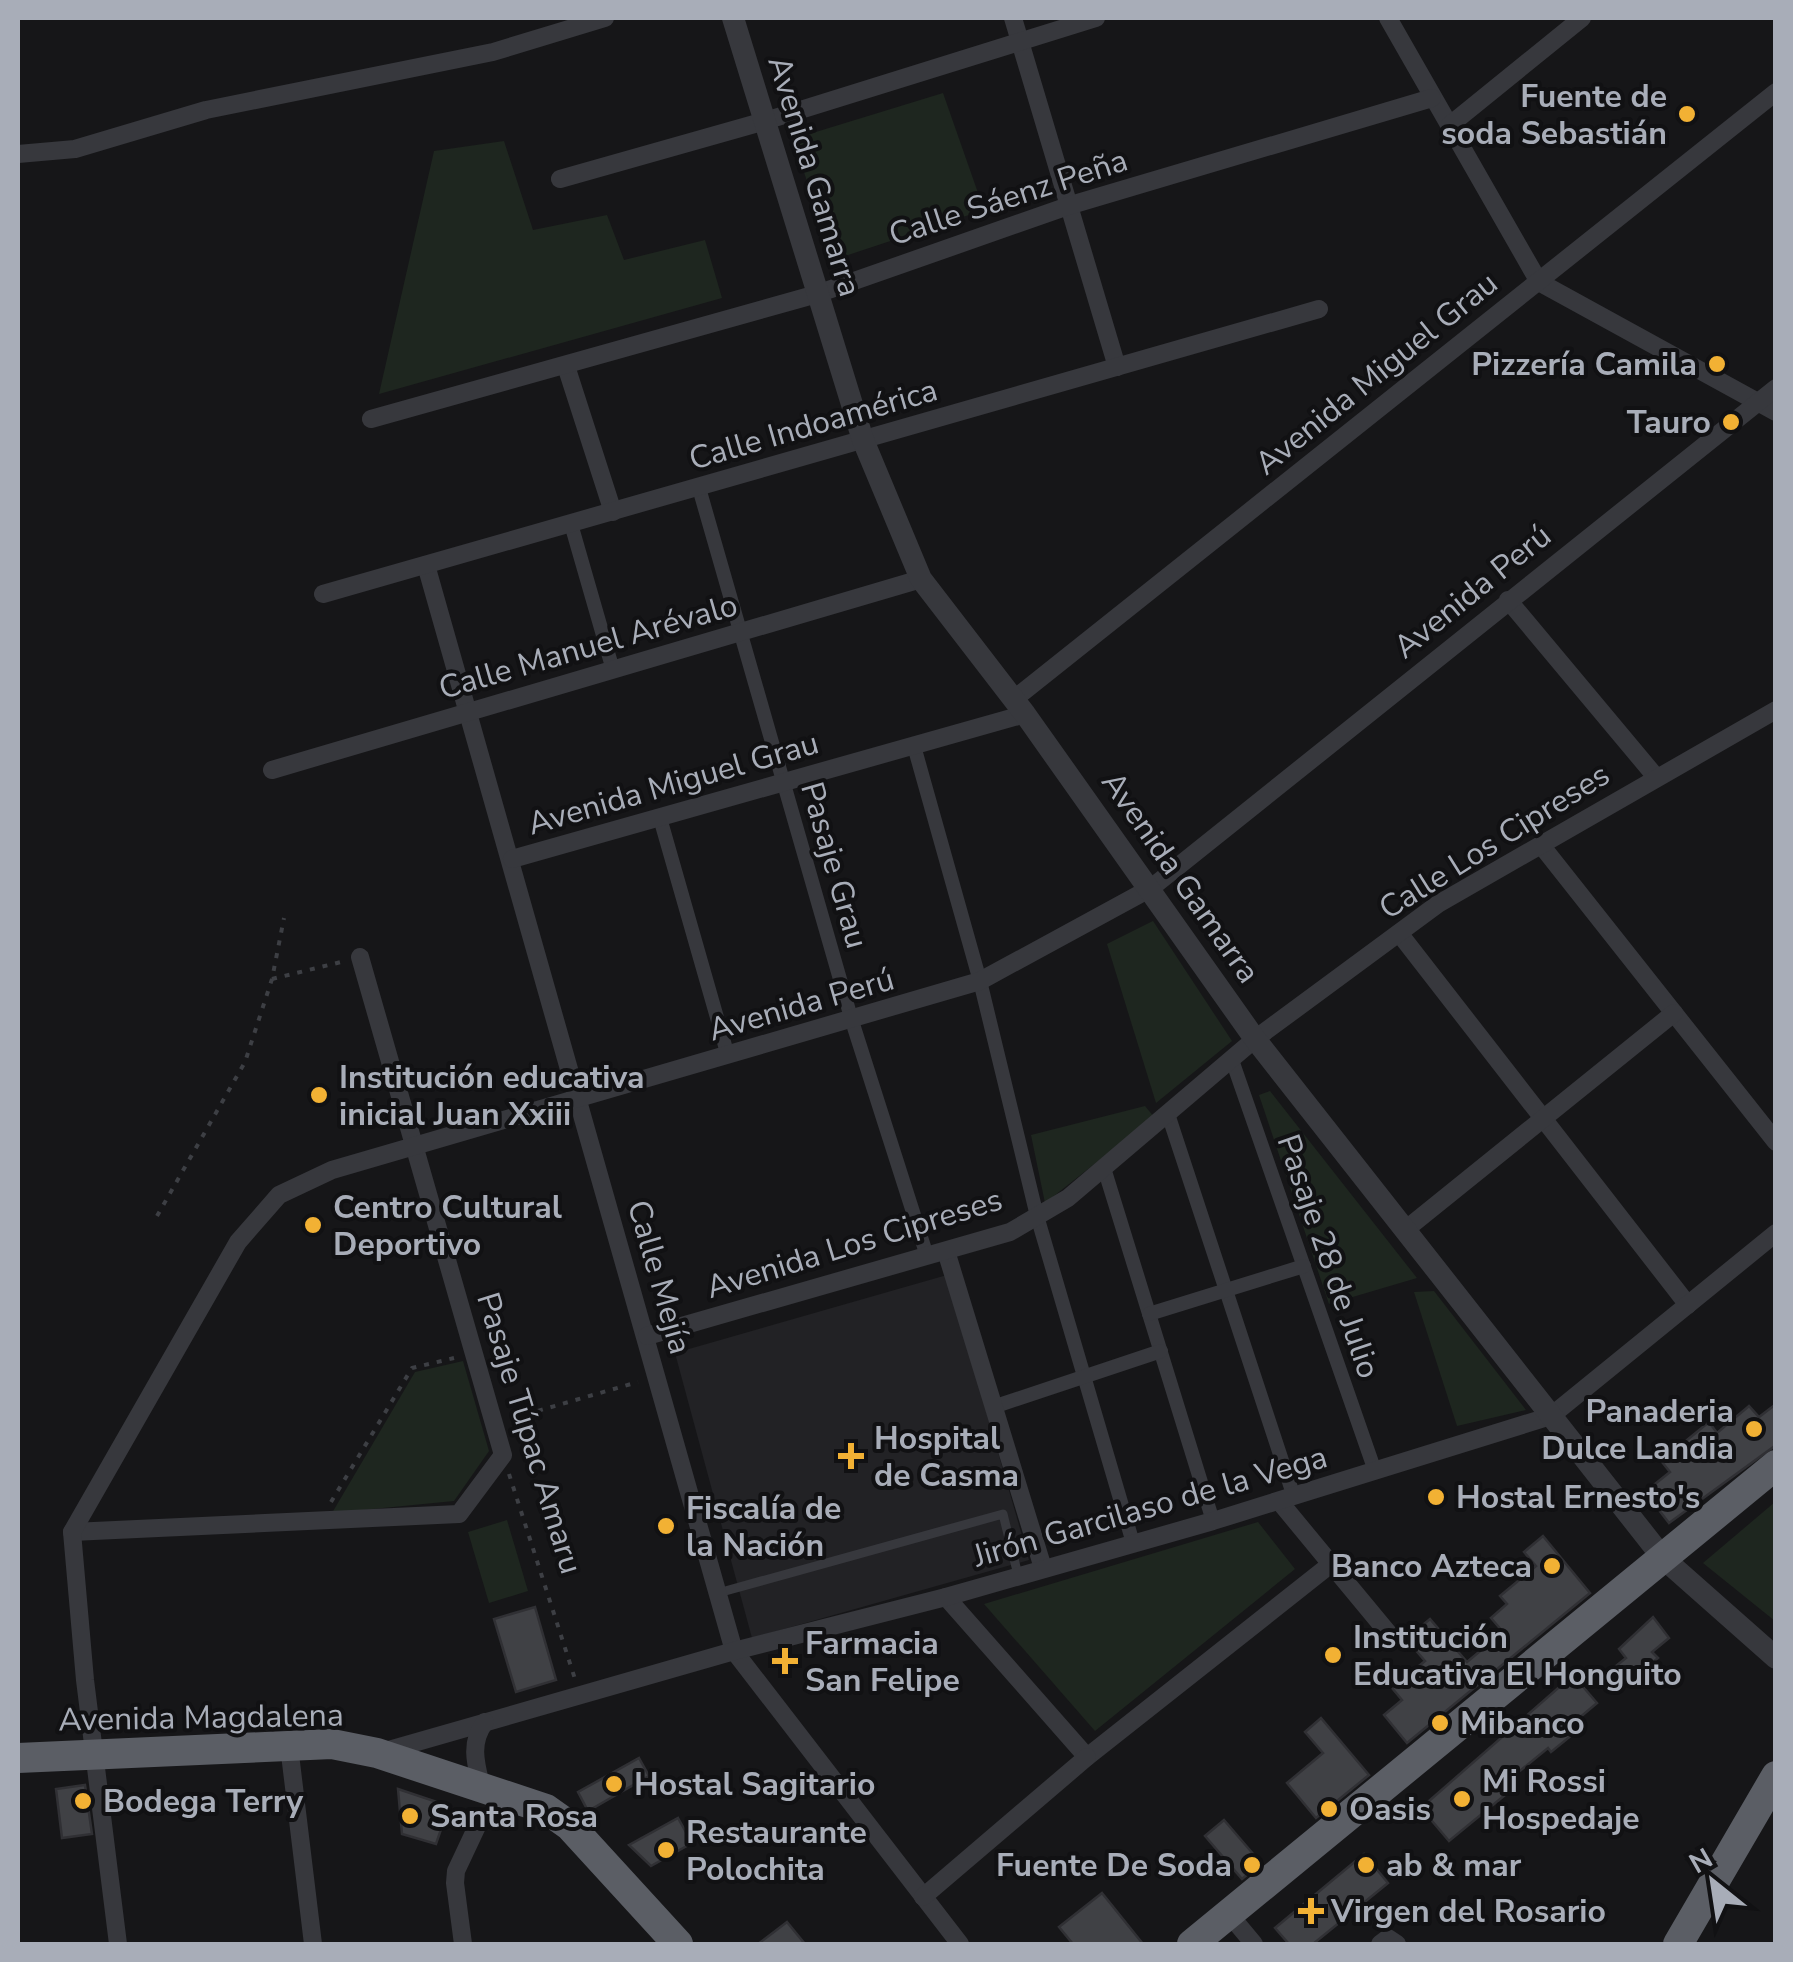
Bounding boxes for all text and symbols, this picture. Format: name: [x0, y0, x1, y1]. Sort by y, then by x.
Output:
street label: Avenida Gamarra: [757, 51, 872, 302]
place label: Fuente de soda Sebastián: [1441, 75, 1667, 155]
marker: Fuente de soda Sebastián: [1676, 103, 1698, 125]
street label: Calle Sáenz Peña: [883, 139, 1133, 256]
street label: Avenida Miguel Grau: [1246, 262, 1507, 485]
place label: Pizzería Camila: [1471, 343, 1697, 386]
marker: Pizzería Camila: [1706, 353, 1728, 375]
street label: Calle Indoamérica: [684, 368, 942, 481]
place label: Tauro: [1627, 401, 1711, 444]
marker: Tauro: [1720, 411, 1742, 433]
street label: Avenida Perú: [1385, 515, 1560, 668]
street label: Calle Manuel Arévalo: [434, 583, 742, 710]
street label: Avenida Miguel Grau: [523, 721, 824, 846]
street label: Calle Los Cipreses: [1371, 753, 1618, 930]
street label: Avenida Gamarra: [1091, 763, 1270, 992]
street label: Pasaje Grau: [790, 777, 879, 953]
street label: Avenida Perú: [703, 957, 899, 1051]
place label: Institución educativa inicial Juan Xxiii: [339, 1056, 645, 1136]
marker: Institución educativa inicial Juan Xxiii: [308, 1084, 330, 1106]
street label: Pasaje 28 de Julio: [1267, 1129, 1390, 1384]
street label: Avenida Los Cipreses: [701, 1178, 1007, 1309]
place label: Centro Cultural Deportivo: [333, 1186, 562, 1266]
street label: Calle Mejía: [617, 1195, 702, 1359]
marker: Centro Cultural Deportivo: [302, 1214, 324, 1236]
street label: Pasaje Túpac Amaru: [466, 1287, 593, 1579]
place label: Panaderia Dulce Landia: [1541, 1390, 1734, 1470]
place label: Hospital de Casma: [874, 1417, 1019, 1497]
marker: Panaderia Dulce Landia: [1743, 1418, 1765, 1440]
street label: Jirón Garcilaso de la Vega: [967, 1435, 1332, 1578]
marker: Hospital de Casma: [838, 1443, 864, 1469]
place label: Hostal Ernesto's: [1456, 1476, 1700, 1519]
marker: Hostal Ernesto's: [1425, 1486, 1447, 1508]
place label: Fiscalía de la Nación: [686, 1487, 841, 1567]
marker: Fiscalía de la Nación: [655, 1515, 677, 1537]
place label: Banco Azteca: [1331, 1545, 1532, 1588]
marker: Banco Azteca: [1541, 1555, 1563, 1577]
place label: Institución Educativa El Honguito: [1353, 1616, 1682, 1696]
place label: Farmacia San Felipe: [805, 1622, 960, 1702]
marker: Institución Educativa El Honguito: [1322, 1644, 1344, 1666]
marker: Farmacia San Felipe: [774, 1650, 796, 1672]
street label: Avenida Magdalena: [58, 1694, 344, 1741]
place label: Mibanco: [1460, 1702, 1585, 1745]
marker: Mibanco: [1429, 1712, 1451, 1734]
place label: Mi Rossi Hospedaje: [1482, 1760, 1640, 1840]
place label: Hostal Sagitario: [634, 1763, 875, 1806]
marker: Hostal Sagitario: [603, 1773, 625, 1795]
place label: Bodega Terry: [103, 1780, 304, 1823]
place label: Oasis: [1349, 1788, 1431, 1831]
marker: Mi Rossi Hospedaje: [1451, 1788, 1473, 1810]
marker: Bodega Terry: [72, 1790, 94, 1812]
place label: Santa Rosa: [430, 1795, 598, 1838]
marker: Oasis: [1318, 1798, 1340, 1820]
marker: Santa Rosa: [399, 1805, 421, 1827]
place label: Restaurante Polochita: [686, 1811, 867, 1891]
north arrow: [1663, 1832, 1763, 1932]
marker: Restaurante Polochita: [655, 1839, 677, 1861]
text: N: [1682, 1840, 1720, 1883]
place label: Fuente De Soda: [996, 1844, 1232, 1887]
place label: ab & mar: [1386, 1844, 1522, 1887]
marker: Fuente De Soda: [1241, 1854, 1263, 1876]
marker: ab & mar: [1355, 1854, 1377, 1876]
place label: Virgen del Rosario: [1330, 1890, 1606, 1933]
marker: Virgen del Rosario: [1300, 1900, 1322, 1922]

